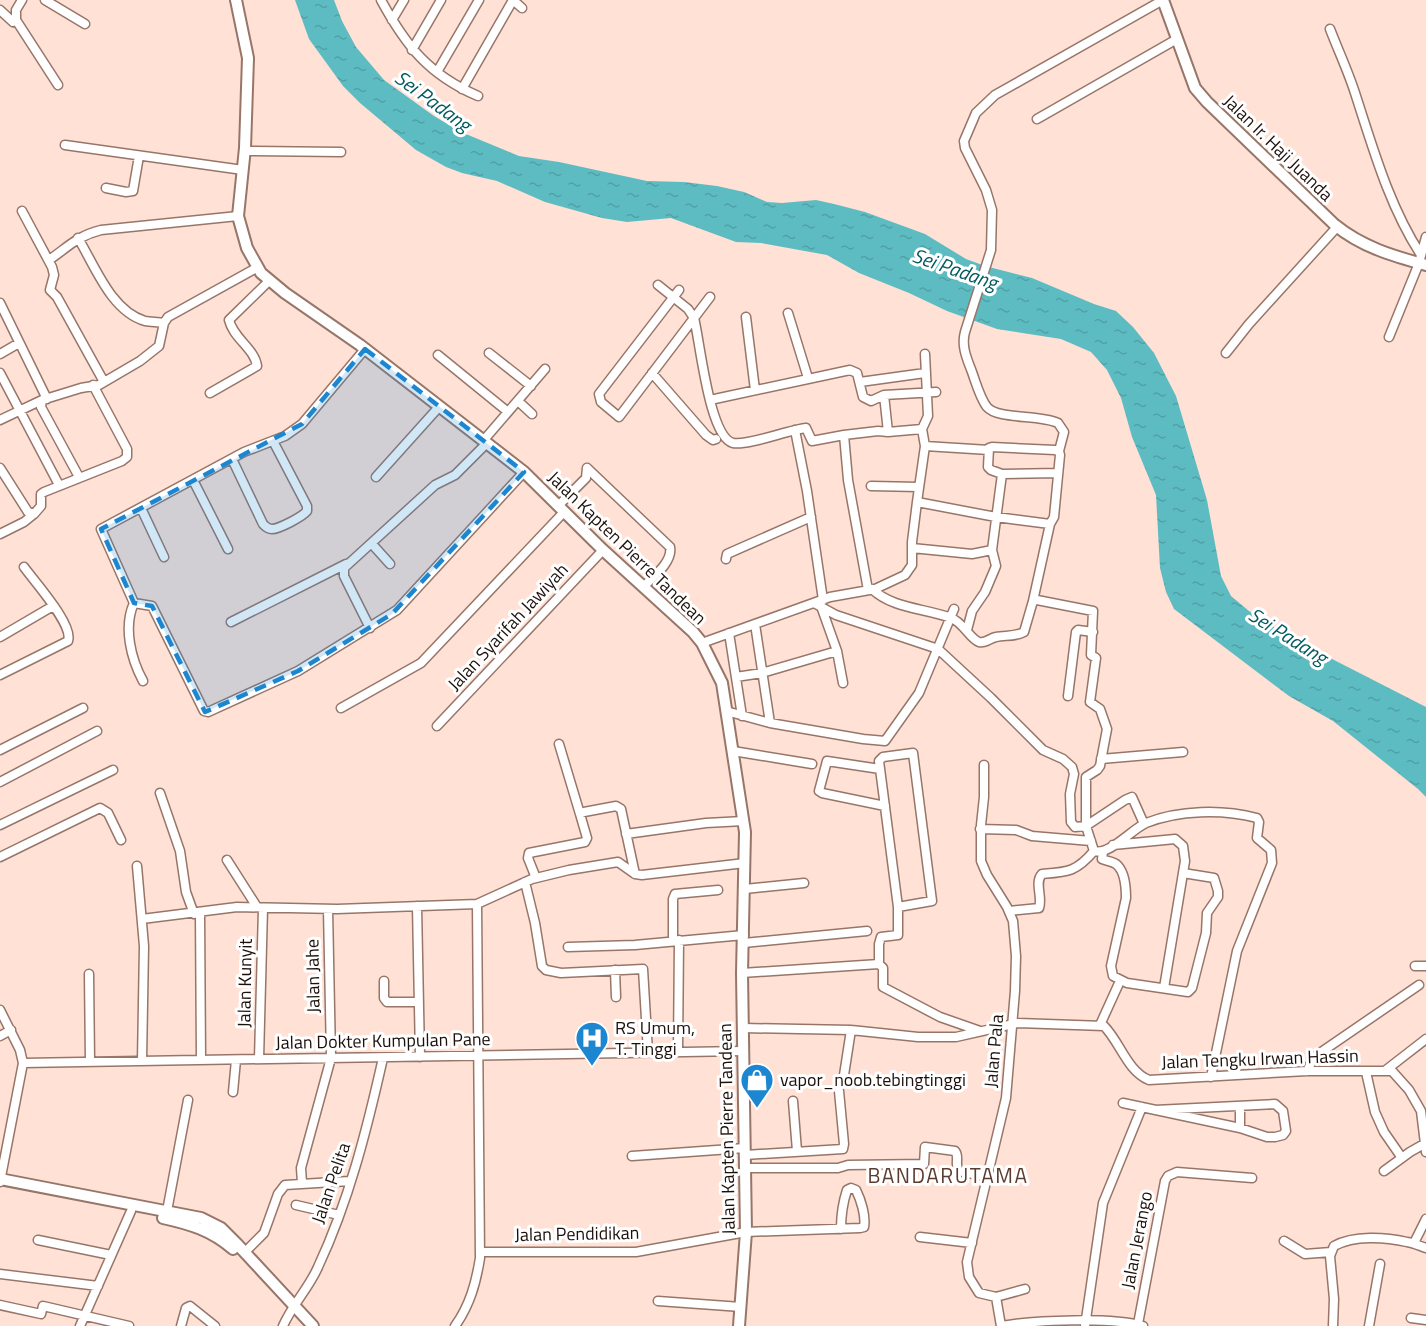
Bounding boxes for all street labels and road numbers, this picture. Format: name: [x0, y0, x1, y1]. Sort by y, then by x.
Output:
street label: Jalan Ir. Haji Juanda: [1217, 88, 1339, 207]
street label: Jalan Kapten Pierre Tandean: [542, 464, 713, 631]
street label: Jalan Syarifah Jawiyah: [441, 557, 574, 697]
street label: Jalan Kunyit: [230, 938, 259, 1028]
street label: Jalan Jahe: [298, 939, 327, 1013]
street label: Jalan Pala: [977, 1013, 1010, 1089]
street label: Jalan Kapten Pierre Tandean: [711, 1023, 742, 1235]
street label: Jalan Dokter Kumpulan Pane: [275, 1025, 491, 1056]
street label: Jalan Tengku Irwan Hassin: [1161, 1042, 1359, 1075]
street label: Jalan Pelita: [304, 1139, 357, 1227]
street label: Jalan Jerango: [1114, 1189, 1159, 1291]
street label: Jalan Pendidikan: [514, 1219, 639, 1248]

